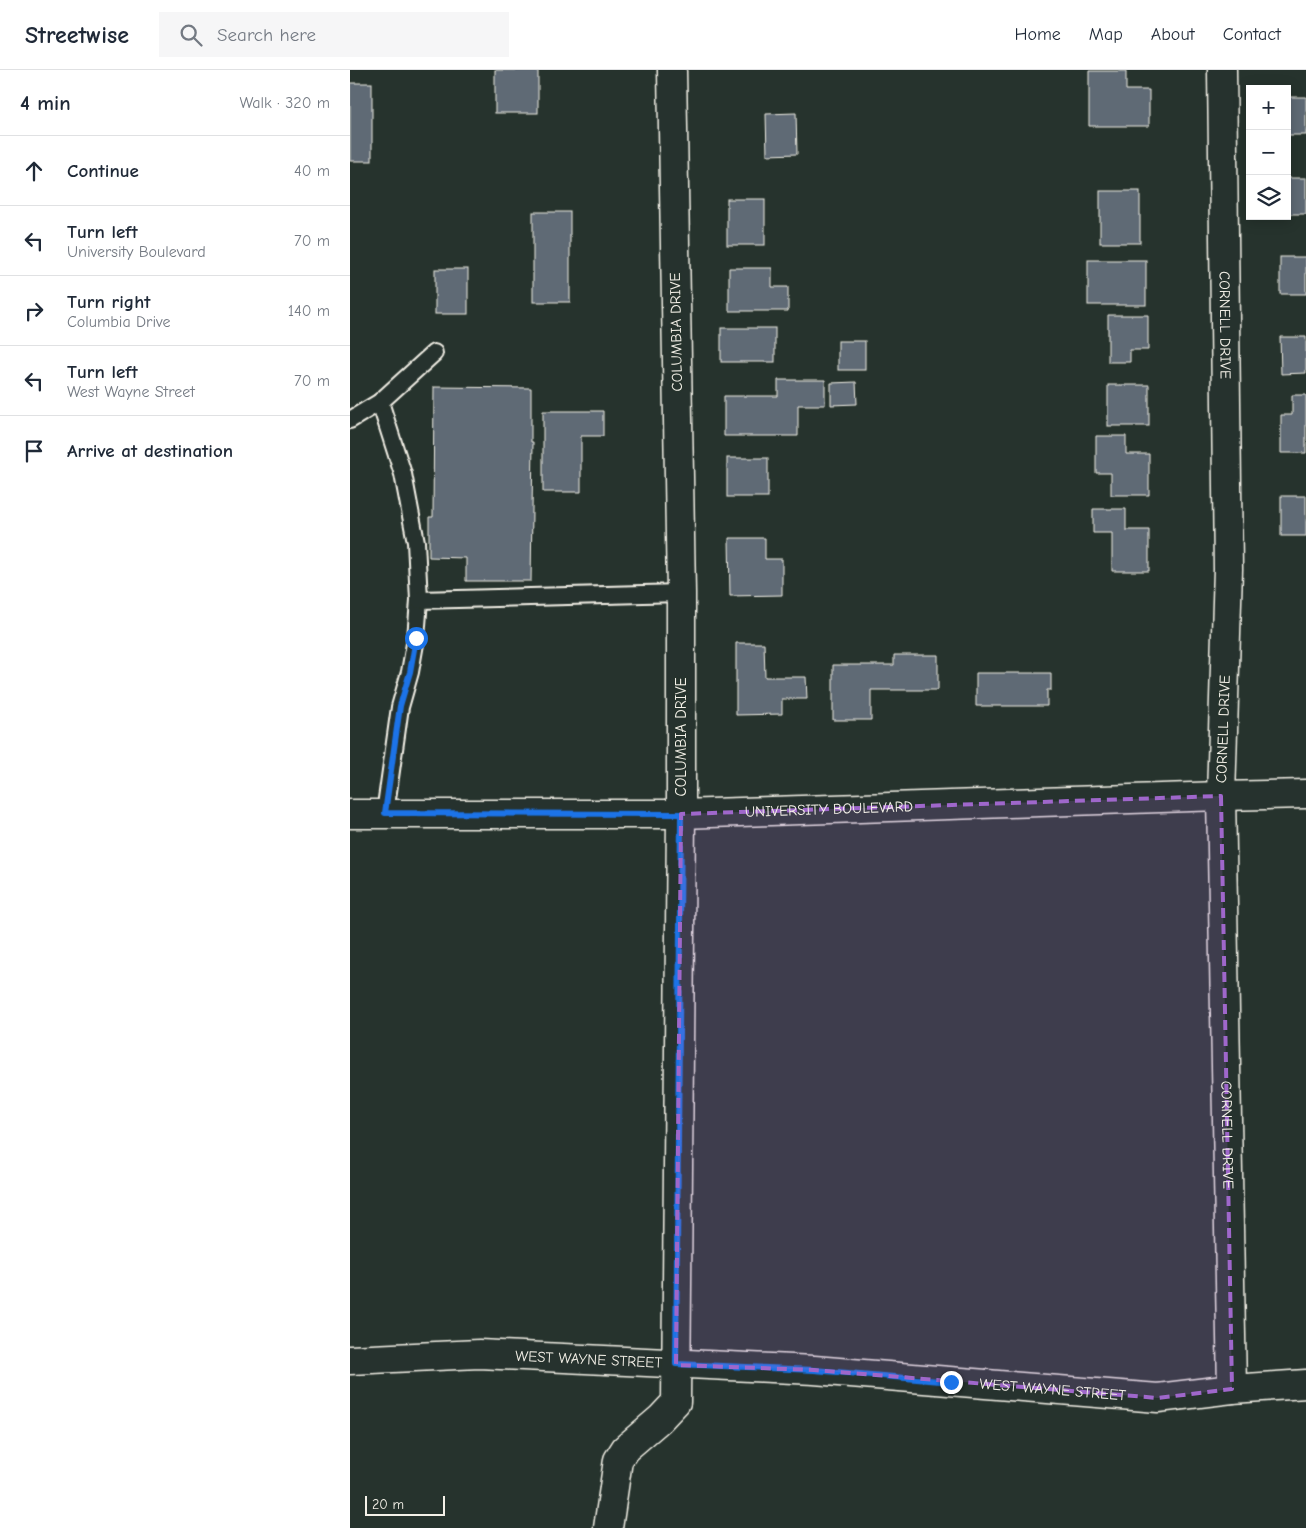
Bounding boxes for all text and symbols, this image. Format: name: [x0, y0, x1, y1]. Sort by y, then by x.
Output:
search box: [159, 12, 509, 57]
text: Streetwise: [25, 21, 129, 49]
icon: search: [177, 21, 205, 49]
text: Search here: [217, 24, 316, 46]
text: Home: [1014, 24, 1061, 45]
text: Map: [1089, 24, 1123, 45]
text: About: [1151, 24, 1195, 45]
text: Contact: [1223, 24, 1281, 45]
map controls: [1246, 85, 1291, 220]
button: +: [1246, 85, 1291, 130]
text: 4 min: [20, 91, 71, 115]
text: Walk · 320 m: [239, 94, 330, 112]
button: −: [1246, 130, 1291, 175]
icon: ahead: [20, 157, 48, 185]
text: Continue: [67, 160, 139, 182]
text: 40 m: [294, 162, 330, 180]
button: layers: [1246, 175, 1291, 220]
text: Turn left: [67, 221, 138, 243]
icon: left: [20, 227, 48, 255]
text: 70 m: [294, 232, 330, 250]
text: University Boulevard: [67, 243, 206, 261]
street label: CORNELL DRIVE: [1215, 271, 1235, 379]
street label: COLUMBIA DRIVE: [666, 272, 686, 392]
text: Turn right: [67, 291, 151, 313]
icon: right: [20, 297, 48, 325]
text: 140 m: [288, 302, 330, 320]
text: Columbia Drive: [67, 313, 170, 331]
text: Turn left: [67, 361, 138, 383]
icon: left: [20, 367, 48, 395]
text: 70 m: [294, 372, 330, 390]
text: West Wayne Street: [67, 383, 195, 401]
icon: arrive: [20, 437, 48, 465]
text: Arrive at destination: [67, 440, 233, 462]
route start: [405, 627, 428, 650]
street label: CORNELL DRIVE: [1212, 675, 1234, 783]
street label: COLUMBIA DRIVE: [672, 677, 690, 797]
street label: UNIVERSITY BOULEVARD: [745, 797, 913, 821]
street label: CORNELL DRIVE: [1217, 1081, 1237, 1189]
street label: WEST WAYNE STREET: [515, 1347, 663, 1372]
route end: [940, 1371, 963, 1394]
street label: WEST WAYNE STREET: [979, 1374, 1127, 1404]
scale bar: [365, 1493, 445, 1516]
text: 20 m: [372, 1496, 404, 1513]

